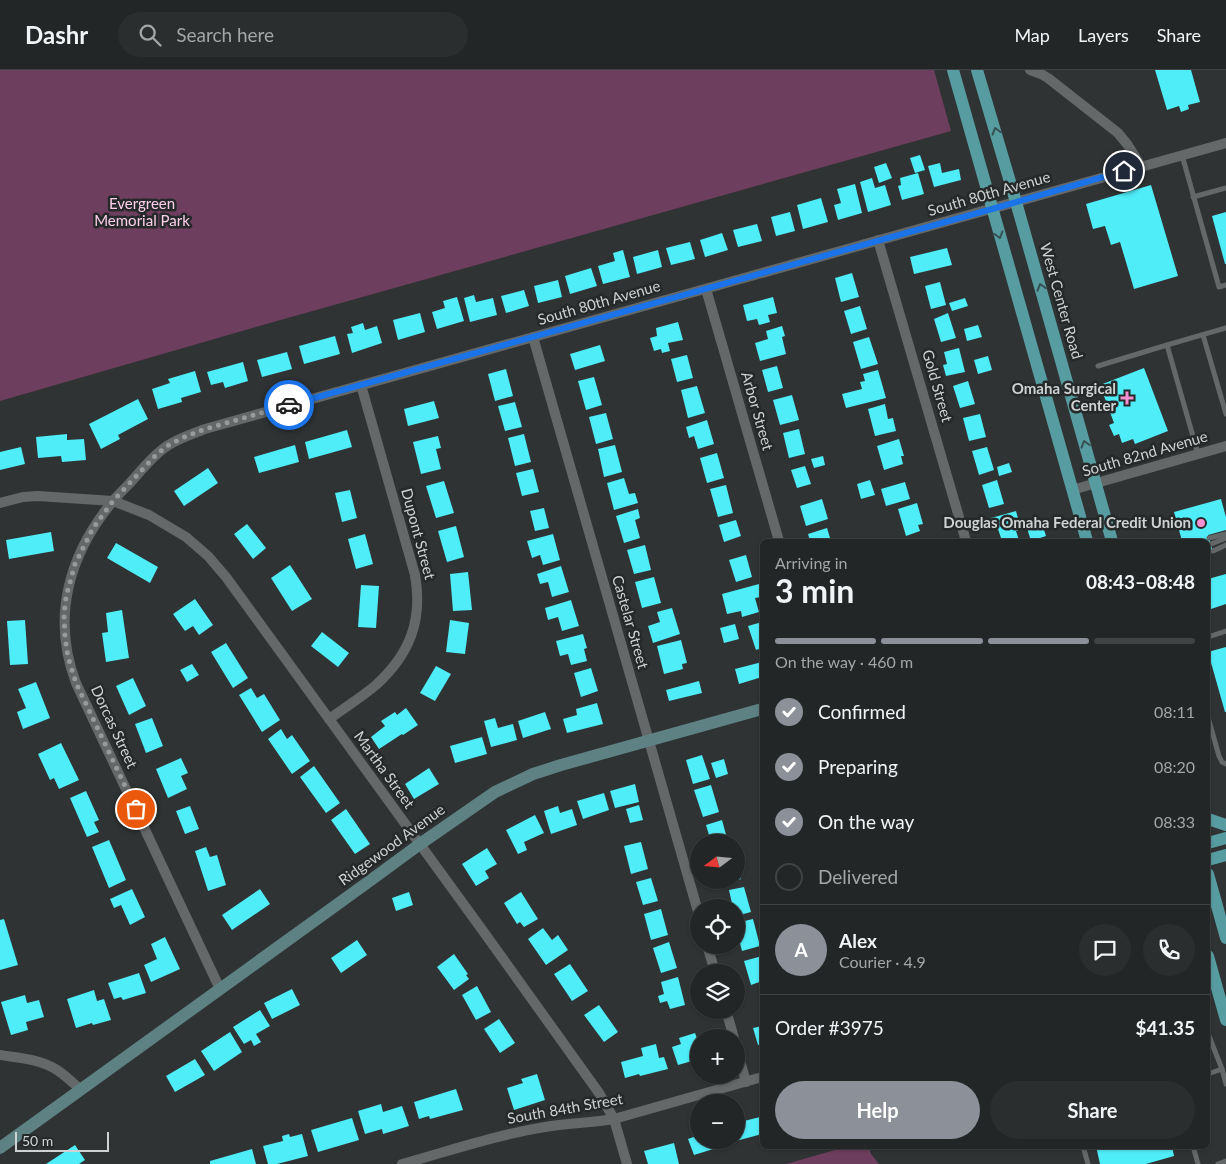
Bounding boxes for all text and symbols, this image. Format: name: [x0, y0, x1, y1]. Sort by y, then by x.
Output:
search box: [118, 12, 468, 57]
text: Dashr: [25, 20, 88, 49]
icon: search: [136, 21, 164, 49]
text: Search here: [176, 23, 274, 46]
text: Map: [1014, 24, 1050, 46]
text: Layers: [1078, 24, 1129, 46]
text: Share: [1157, 24, 1201, 46]
one-way arrow: [991, 128, 1001, 136]
pin: [1103, 150, 1145, 192]
icon: home: [1110, 157, 1138, 185]
street label: South 80th Avenue: [925, 167, 1052, 219]
park label: Evergreen Memorial Park: [94, 194, 190, 229]
one-way arrow: [994, 230, 1004, 238]
street label: West Center Road: [1037, 241, 1087, 361]
street label: South 80th Avenue: [535, 276, 662, 328]
one-way arrow: [1036, 284, 1046, 292]
street label: Gold Street: [919, 347, 957, 425]
street label: Arbor Street: [738, 369, 778, 453]
place label: Omaha Surgical Center: [1012, 379, 1116, 414]
courier: [264, 380, 314, 430]
icon: car: [275, 391, 303, 419]
marker: Omaha Surgical Center: [1120, 391, 1134, 405]
street label: South 82nd Avenue: [1080, 426, 1210, 480]
one-way arrow: [1080, 440, 1090, 448]
street label: Dupont Street: [398, 486, 440, 582]
place label: Douglas Omaha Federal Credit Union: [943, 513, 1191, 531]
marker: Douglas Omaha Federal Credit Union: [1195, 517, 1207, 529]
text: Arriving in: [775, 553, 848, 572]
text: 08:43–08:48: [1086, 570, 1195, 593]
text: 3 min: [775, 571, 854, 610]
street label: Castelar Street: [609, 573, 653, 671]
text: On the way · 460 m: [775, 652, 913, 671]
street label: Dorcas Street: [88, 682, 142, 771]
icon: check: [775, 698, 803, 726]
text: Confirmed: [818, 700, 906, 723]
text: 08:11: [1154, 702, 1195, 721]
street label: Martha Street: [351, 727, 419, 812]
icon: check: [775, 753, 803, 781]
text: Preparing: [818, 755, 898, 778]
text: 08:20: [1154, 757, 1195, 776]
pin: [115, 788, 157, 830]
icon: bag: [122, 795, 150, 823]
street label: Ridgewood Avenue: [335, 800, 448, 889]
icon: check: [775, 808, 803, 836]
text: On the way: [818, 810, 914, 833]
text: 08:33: [1154, 812, 1195, 831]
north arrow: [690, 834, 745, 889]
map controls: [690, 834, 745, 1149]
text: Delivered: [818, 865, 898, 888]
button: locate: [690, 899, 745, 954]
button: chat: [1079, 924, 1131, 976]
button: phone: [1143, 924, 1195, 976]
text: Alex: [839, 929, 877, 952]
text: A: [794, 938, 808, 961]
text: Courier · 4.9: [839, 952, 926, 971]
button: layers: [690, 964, 745, 1019]
text: Order #3975: [775, 1016, 884, 1039]
text: $41.35: [1135, 1016, 1195, 1039]
button: +: [690, 1029, 745, 1084]
button: Help: [775, 1081, 980, 1139]
button: Share: [990, 1081, 1195, 1139]
street label: South 84th Street: [506, 1089, 625, 1127]
button: −: [690, 1094, 745, 1149]
scale bar: [15, 1129, 109, 1152]
text: 50 m: [22, 1132, 53, 1149]

